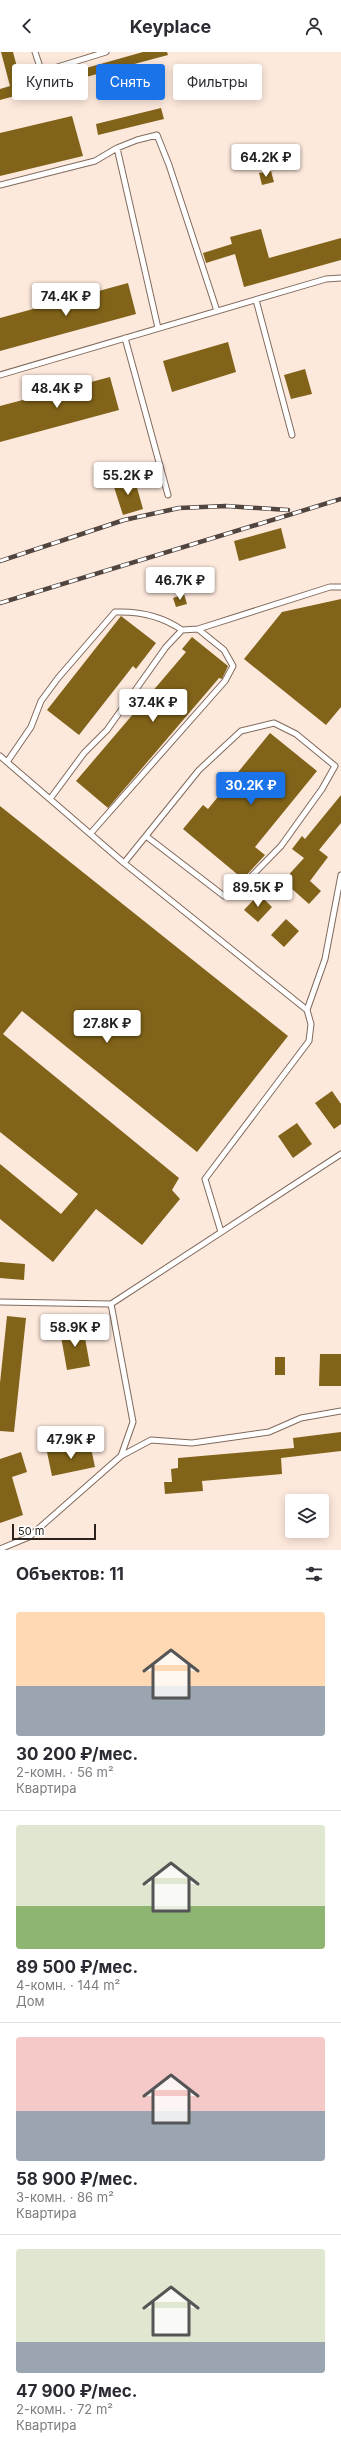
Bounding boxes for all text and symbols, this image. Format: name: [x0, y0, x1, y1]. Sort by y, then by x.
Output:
icon: back: [16, 15, 38, 37]
icon: person: [303, 15, 325, 37]
text: Keyplace: [130, 16, 211, 37]
chip: Купить: [12, 64, 88, 100]
chip: Снять: [96, 64, 165, 100]
chip: Фильтры: [173, 64, 262, 100]
pin: 64.2K ₽: [229, 144, 303, 178]
text: 64.2K ₽: [240, 149, 292, 165]
pin: 74.4K ₽: [29, 283, 103, 317]
text: 74.4K ₽: [41, 288, 91, 304]
pin: 48.4K ₽: [20, 375, 94, 409]
text: 48.4K ₽: [31, 380, 83, 396]
pin: 55.2K ₽: [91, 462, 165, 496]
text: 55.2K ₽: [103, 467, 153, 483]
pin: 46.7K ₽: [143, 567, 217, 601]
text: 46.7K ₽: [155, 572, 205, 588]
pin: 37.4K ₽: [116, 689, 190, 723]
text: 37.4K ₽: [128, 694, 178, 710]
pin: 30.2K ₽: [214, 772, 288, 806]
text: 30.2K ₽: [225, 777, 277, 793]
pin: 89.5K ₽: [221, 874, 295, 908]
text: 89.5K ₽: [232, 879, 284, 895]
pin: 27.8K ₽: [70, 1010, 144, 1044]
text: 27.8K ₽: [83, 1015, 131, 1031]
pin: 58.9K ₽: [38, 1314, 112, 1348]
text: 58.9K ₽: [49, 1319, 101, 1335]
pin: 47.9K ₽: [34, 1426, 108, 1460]
text: 47.9K ₽: [46, 1431, 96, 1447]
map controls: [285, 1494, 329, 1538]
button: layers: [285, 1494, 329, 1538]
scale bar: [12, 1522, 96, 1541]
text: 50 m: [18, 1524, 44, 1538]
icon: filters: [303, 1563, 325, 1585]
text: Объектов: 11: [16, 1564, 124, 1584]
icon: home: [135, 1638, 207, 1710]
text: 30 200 ₽/мес.: [16, 1744, 138, 1764]
text: 2-комн. · 56 m²: [16, 1764, 114, 1780]
text: Квартира: [16, 1780, 77, 1796]
icon: home: [135, 1851, 207, 1923]
text: 89 500 ₽/мес.: [16, 1957, 138, 1977]
text: 4-комн. · 144 m²: [16, 1977, 120, 1993]
text: Дом: [16, 1993, 44, 2009]
icon: home: [135, 2063, 207, 2135]
text: 58 900 ₽/мес.: [16, 2169, 138, 2189]
text: 3-комн. · 86 m²: [16, 2189, 114, 2205]
text: Квартира: [16, 2205, 77, 2221]
icon: home: [135, 2275, 207, 2347]
text: 47 900 ₽/мес.: [16, 2381, 138, 2401]
text: 2-комн. · 72 m²: [16, 2401, 113, 2417]
text: Квартира: [16, 2417, 77, 2433]

